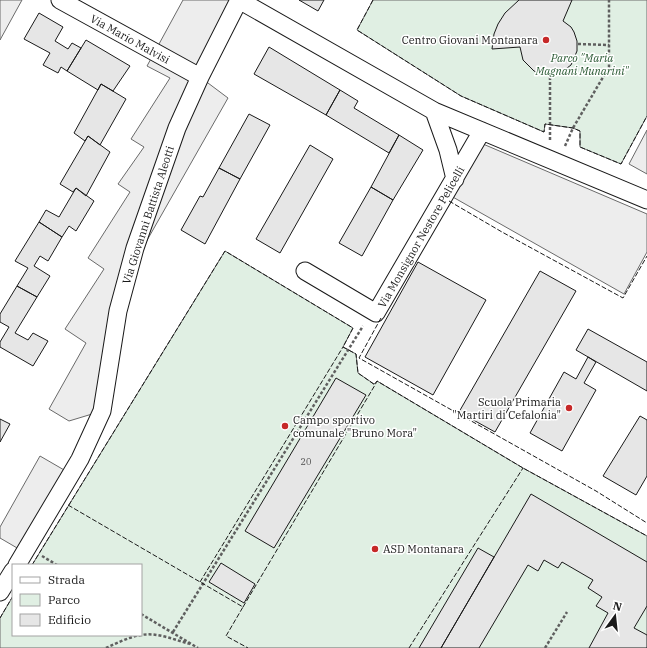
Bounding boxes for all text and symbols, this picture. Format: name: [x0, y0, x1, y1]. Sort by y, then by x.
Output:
street label: Via Mario Malvisi: [88, 11, 173, 67]
place label: Centro Giovani Montanara: [402, 33, 538, 47]
marker: Centro Giovani Montanara: [541, 35, 551, 45]
park label: Parco "Maria Magnani Munarini": [535, 51, 629, 78]
street label: Via Giovanni Battista Aleotti: [119, 144, 177, 286]
street label: Via Monsignor Nestore Pelicelli: [375, 163, 468, 310]
place label: Scuola Primaria "Martiri di Cefalonia": [452, 395, 561, 422]
marker: Scuola Primaria "Martiri di Cefalonia": [564, 403, 574, 413]
place label: Campo sportivo comunale "Bruno Mora": [293, 413, 417, 440]
marker: Campo sportivo comunale "Bruno Mora": [280, 421, 290, 431]
house number: 20: [301, 456, 311, 467]
place label: ASD Montanara: [383, 542, 464, 556]
marker: ASD Montanara: [370, 544, 380, 554]
legend: [12, 564, 142, 636]
text: Strada: [48, 572, 85, 587]
text: Parco: [48, 592, 80, 607]
north arrow: [595, 596, 635, 636]
text: N: [612, 598, 624, 614]
text: Edificio: [48, 612, 91, 627]

